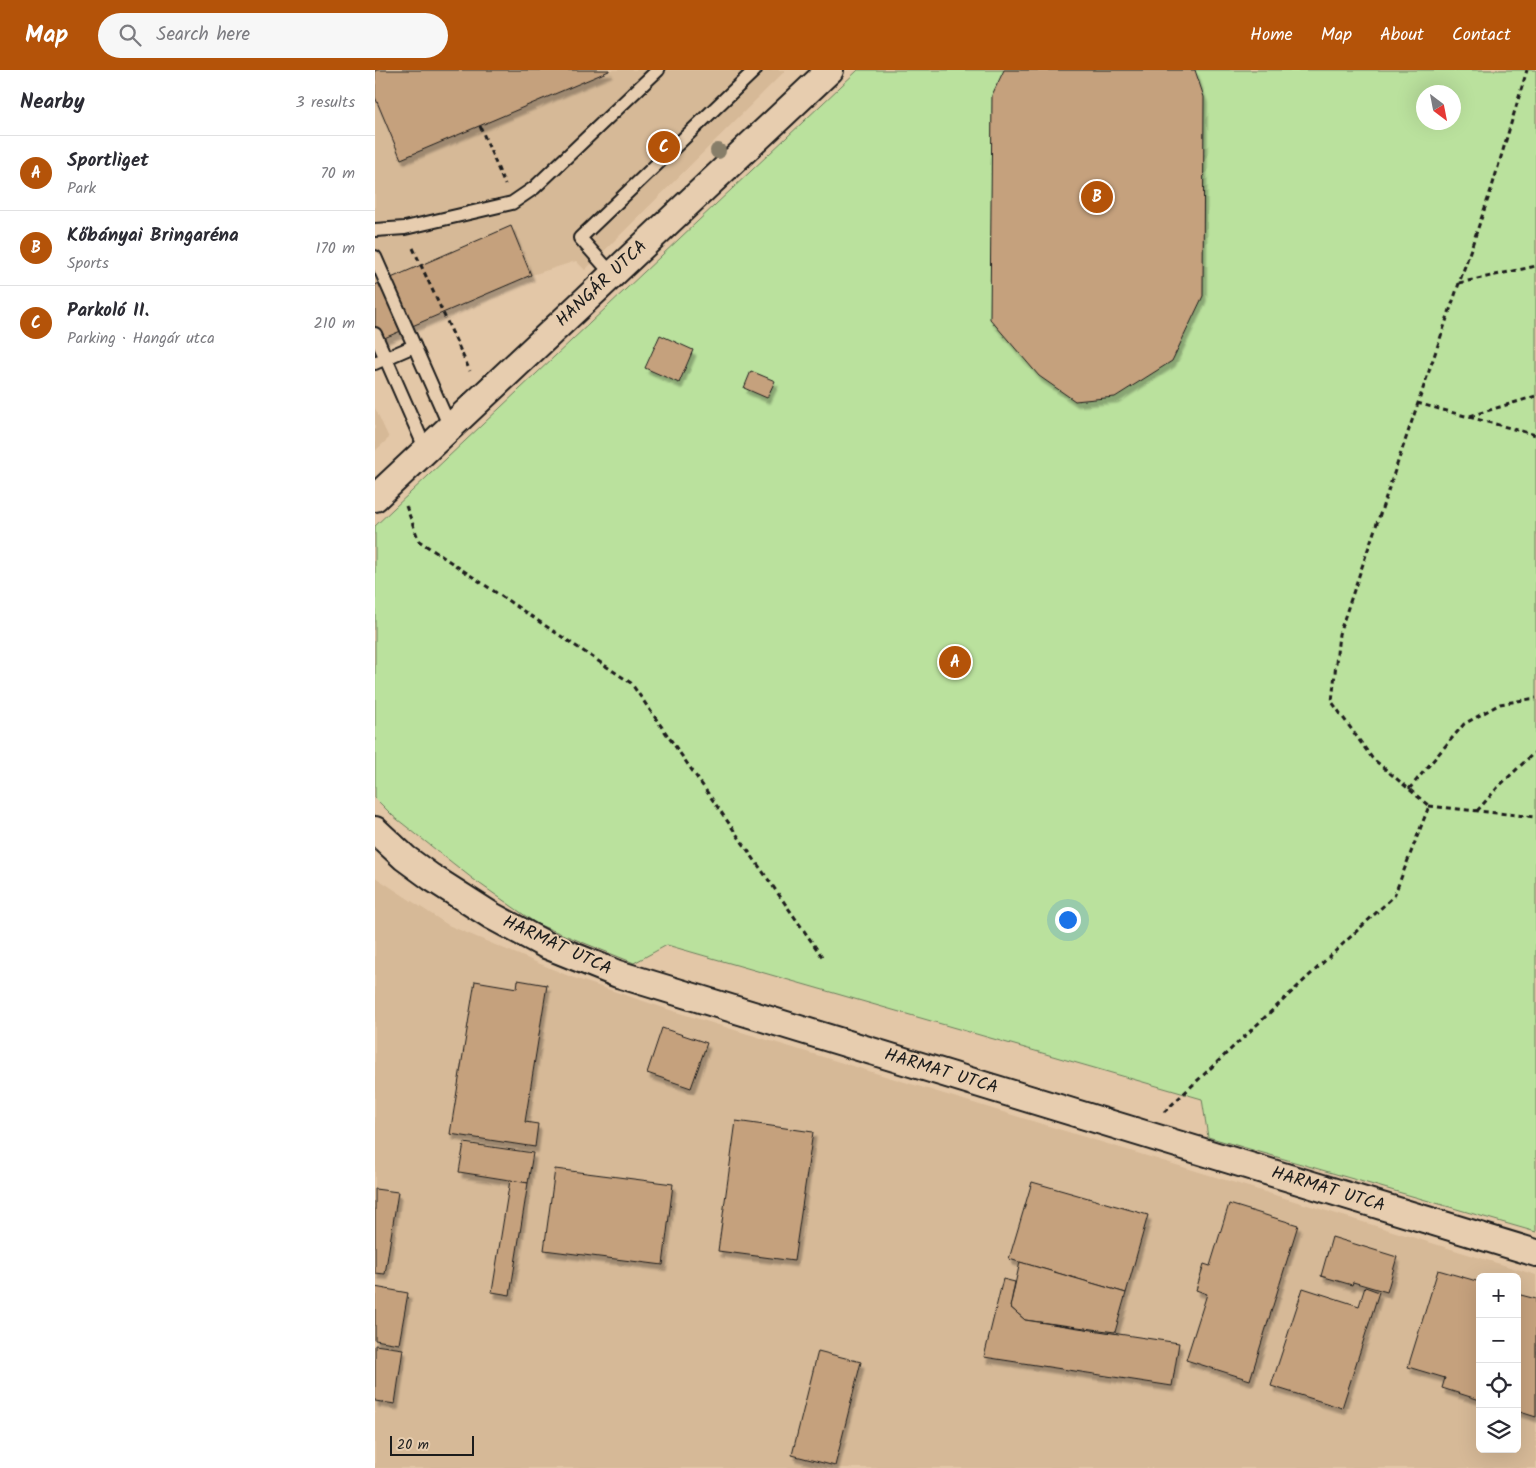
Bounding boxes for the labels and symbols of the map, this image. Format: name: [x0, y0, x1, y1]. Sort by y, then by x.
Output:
north arrow: [1416, 85, 1461, 130]
pin: C: [648, 128, 680, 166]
pin: B: [1081, 178, 1113, 216]
street label: HANGÁR UTCA: [549, 233, 655, 334]
pin: A: [939, 643, 971, 681]
your location: [1055, 907, 1081, 933]
street label: HARMAT UTCA: [498, 908, 616, 984]
street label: HARMAT UTCA: [881, 1041, 1002, 1103]
street label: HARMAT UTCA: [1268, 1159, 1389, 1221]
scale bar: [390, 1433, 474, 1456]

